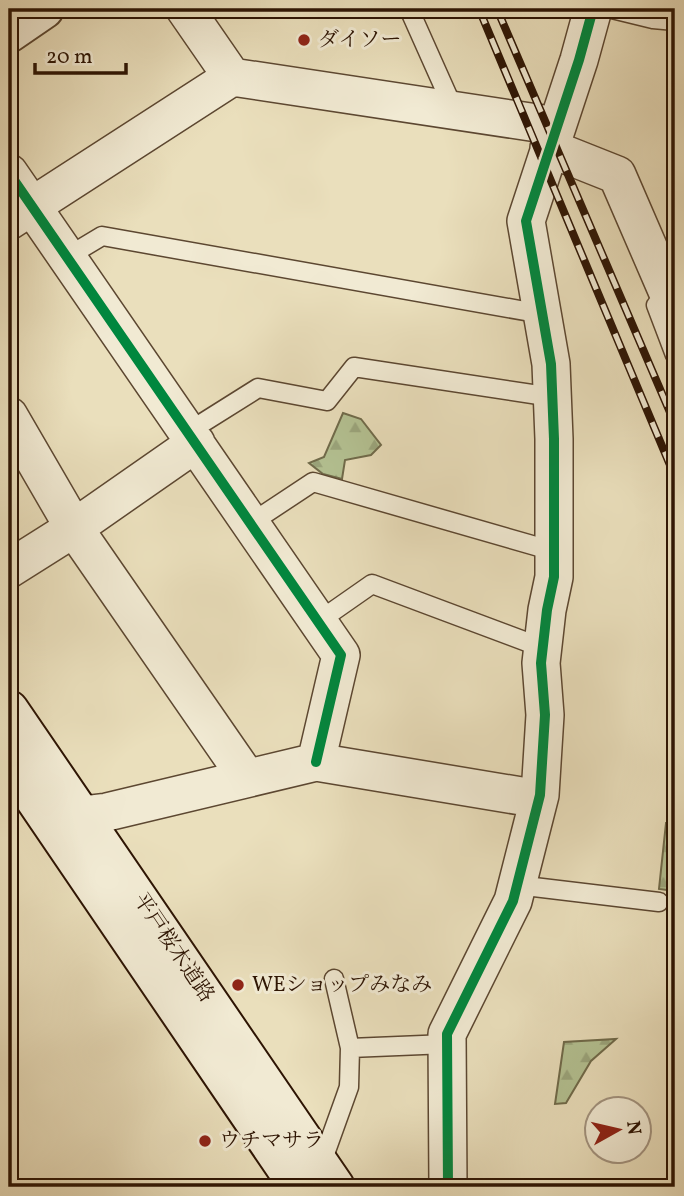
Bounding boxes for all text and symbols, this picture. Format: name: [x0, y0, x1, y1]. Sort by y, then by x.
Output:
place label: ダイソー: [318, 26, 402, 55]
scale bar: [35, 32, 126, 76]
marker: ダイソー: [296, 32, 312, 48]
text: 20 m: [46, 43, 92, 72]
street label: 平戸桜木道路: [126, 888, 220, 1008]
place label: WEショップみなみ: [252, 971, 432, 1000]
marker: WEショップみなみ: [230, 977, 246, 993]
north arrow: [582, 1094, 652, 1164]
text: N: [619, 1119, 647, 1137]
place label: ウチマサラ: [219, 1127, 324, 1156]
marker: ウチマサラ: [197, 1133, 213, 1149]

